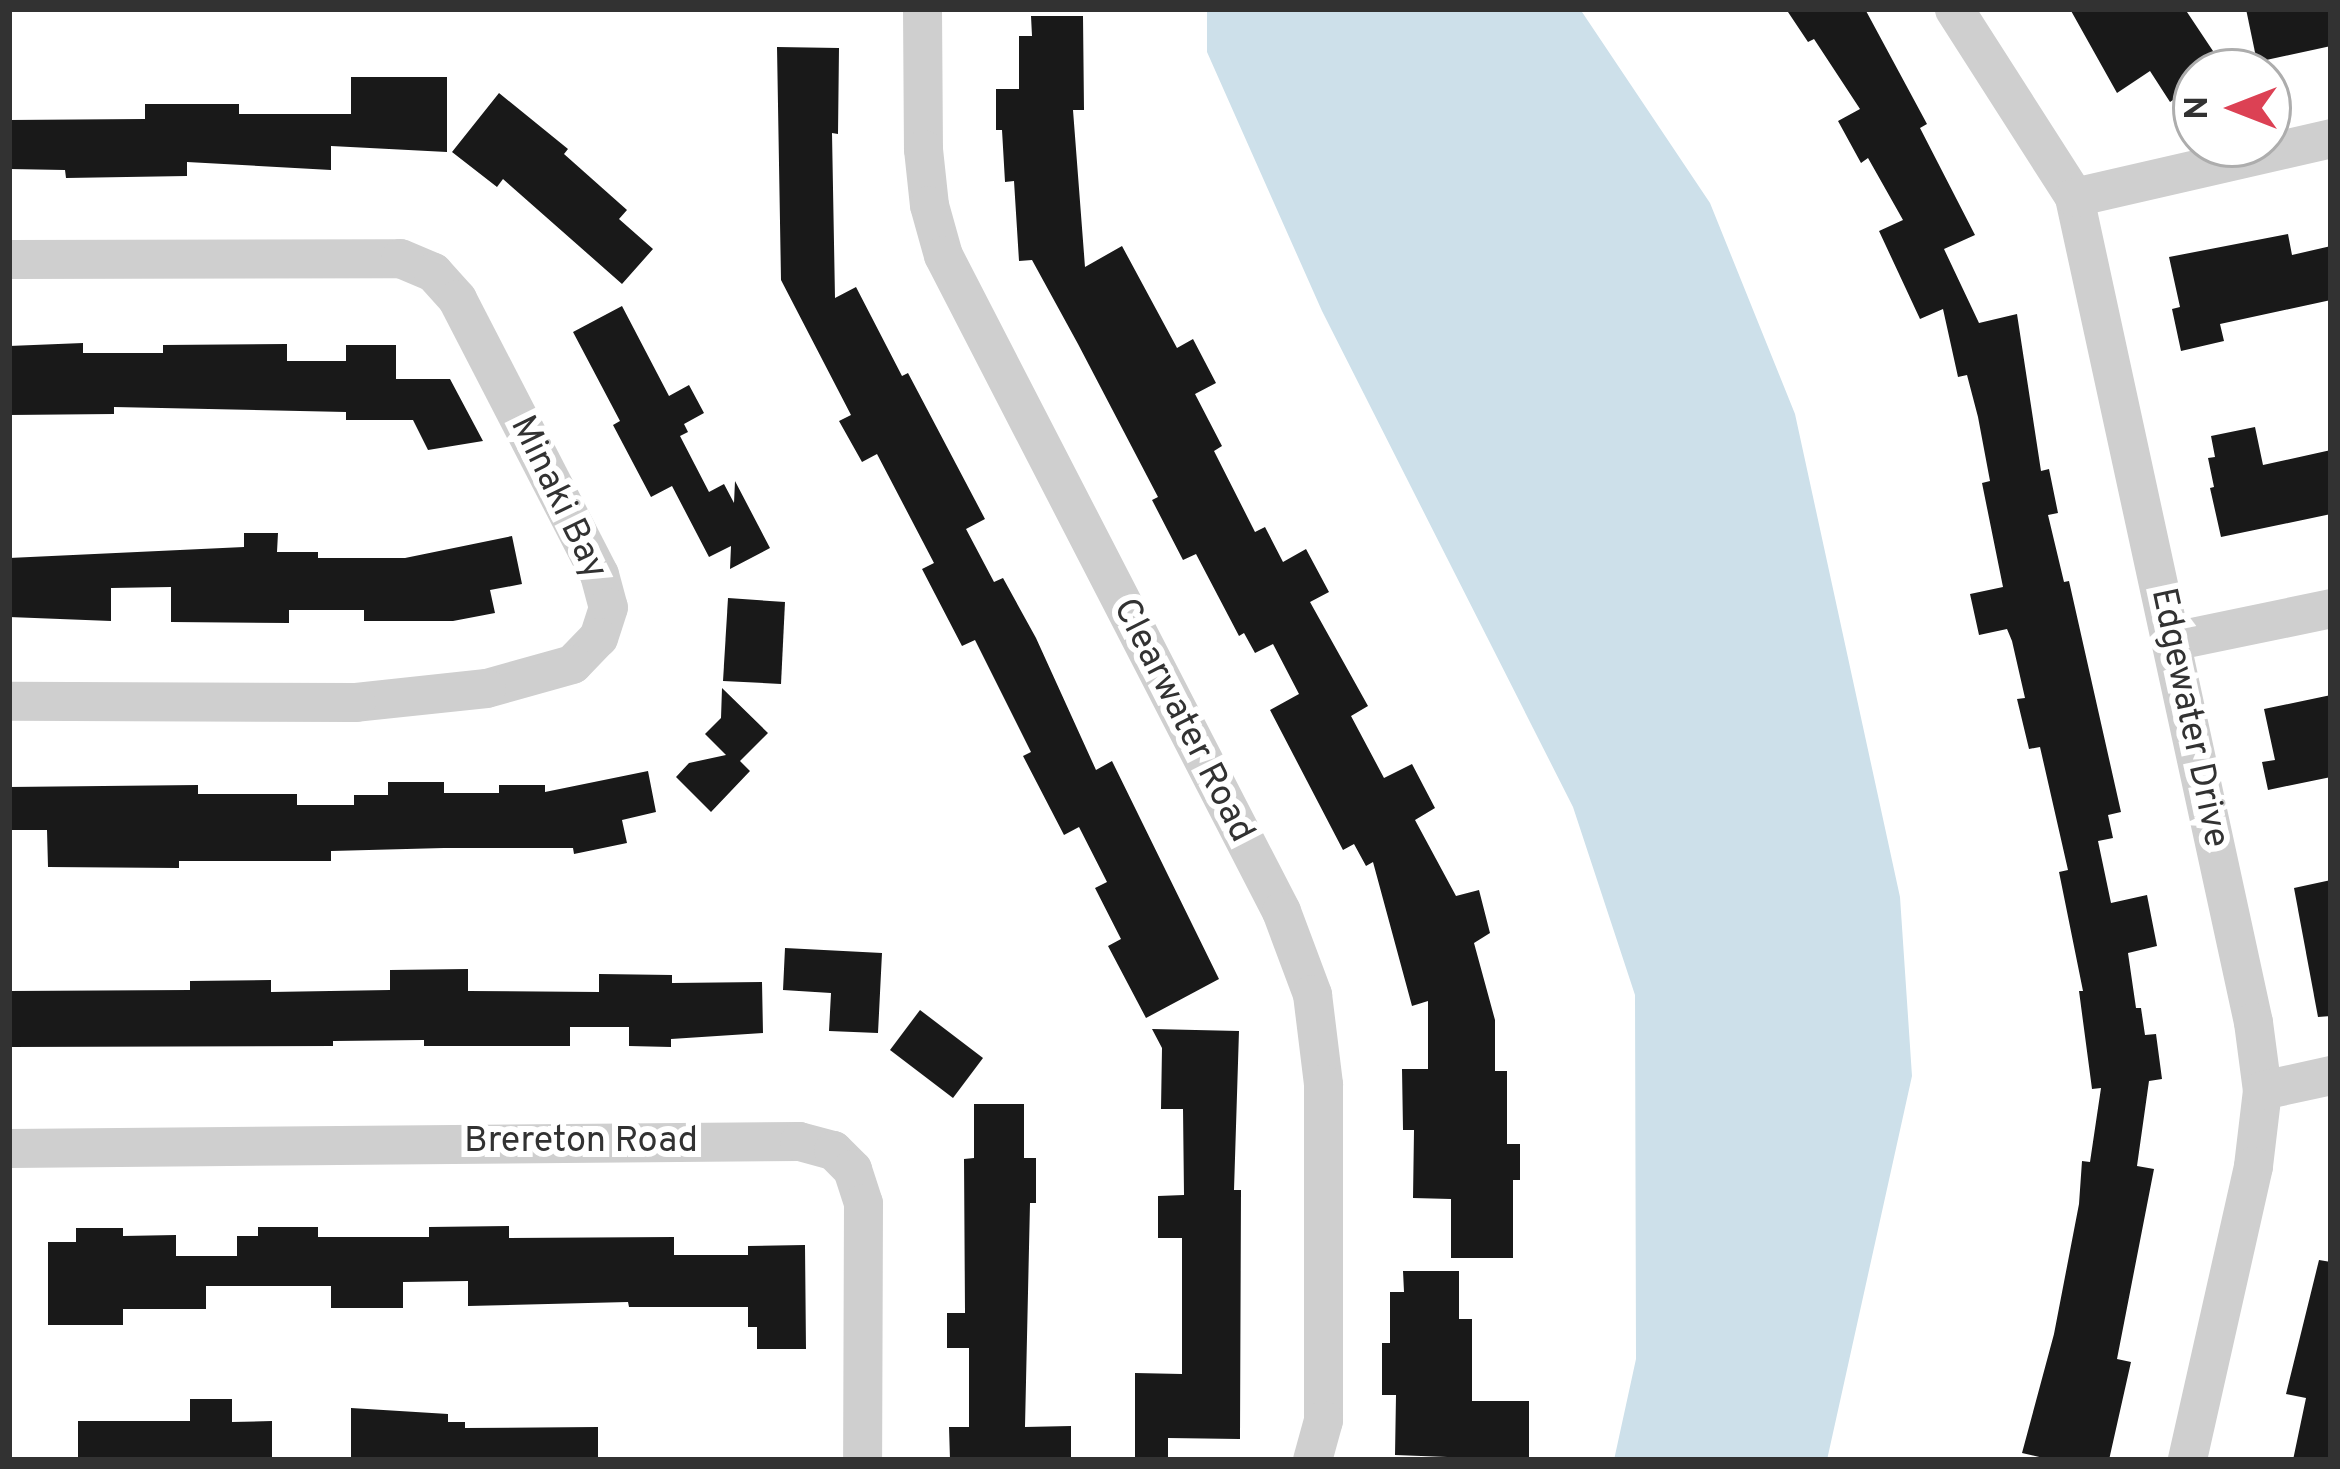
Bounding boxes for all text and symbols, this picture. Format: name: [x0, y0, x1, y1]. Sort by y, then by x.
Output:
north arrow: [2172, 48, 2292, 168]
text: N: [2178, 96, 2220, 120]
street label: Minaki Bay: [499, 409, 615, 587]
street label: Edgewater Drive: [2139, 584, 2237, 852]
street label: Clearwater Road: [1102, 592, 1262, 850]
street label: Brereton Road: [464, 1121, 698, 1165]

